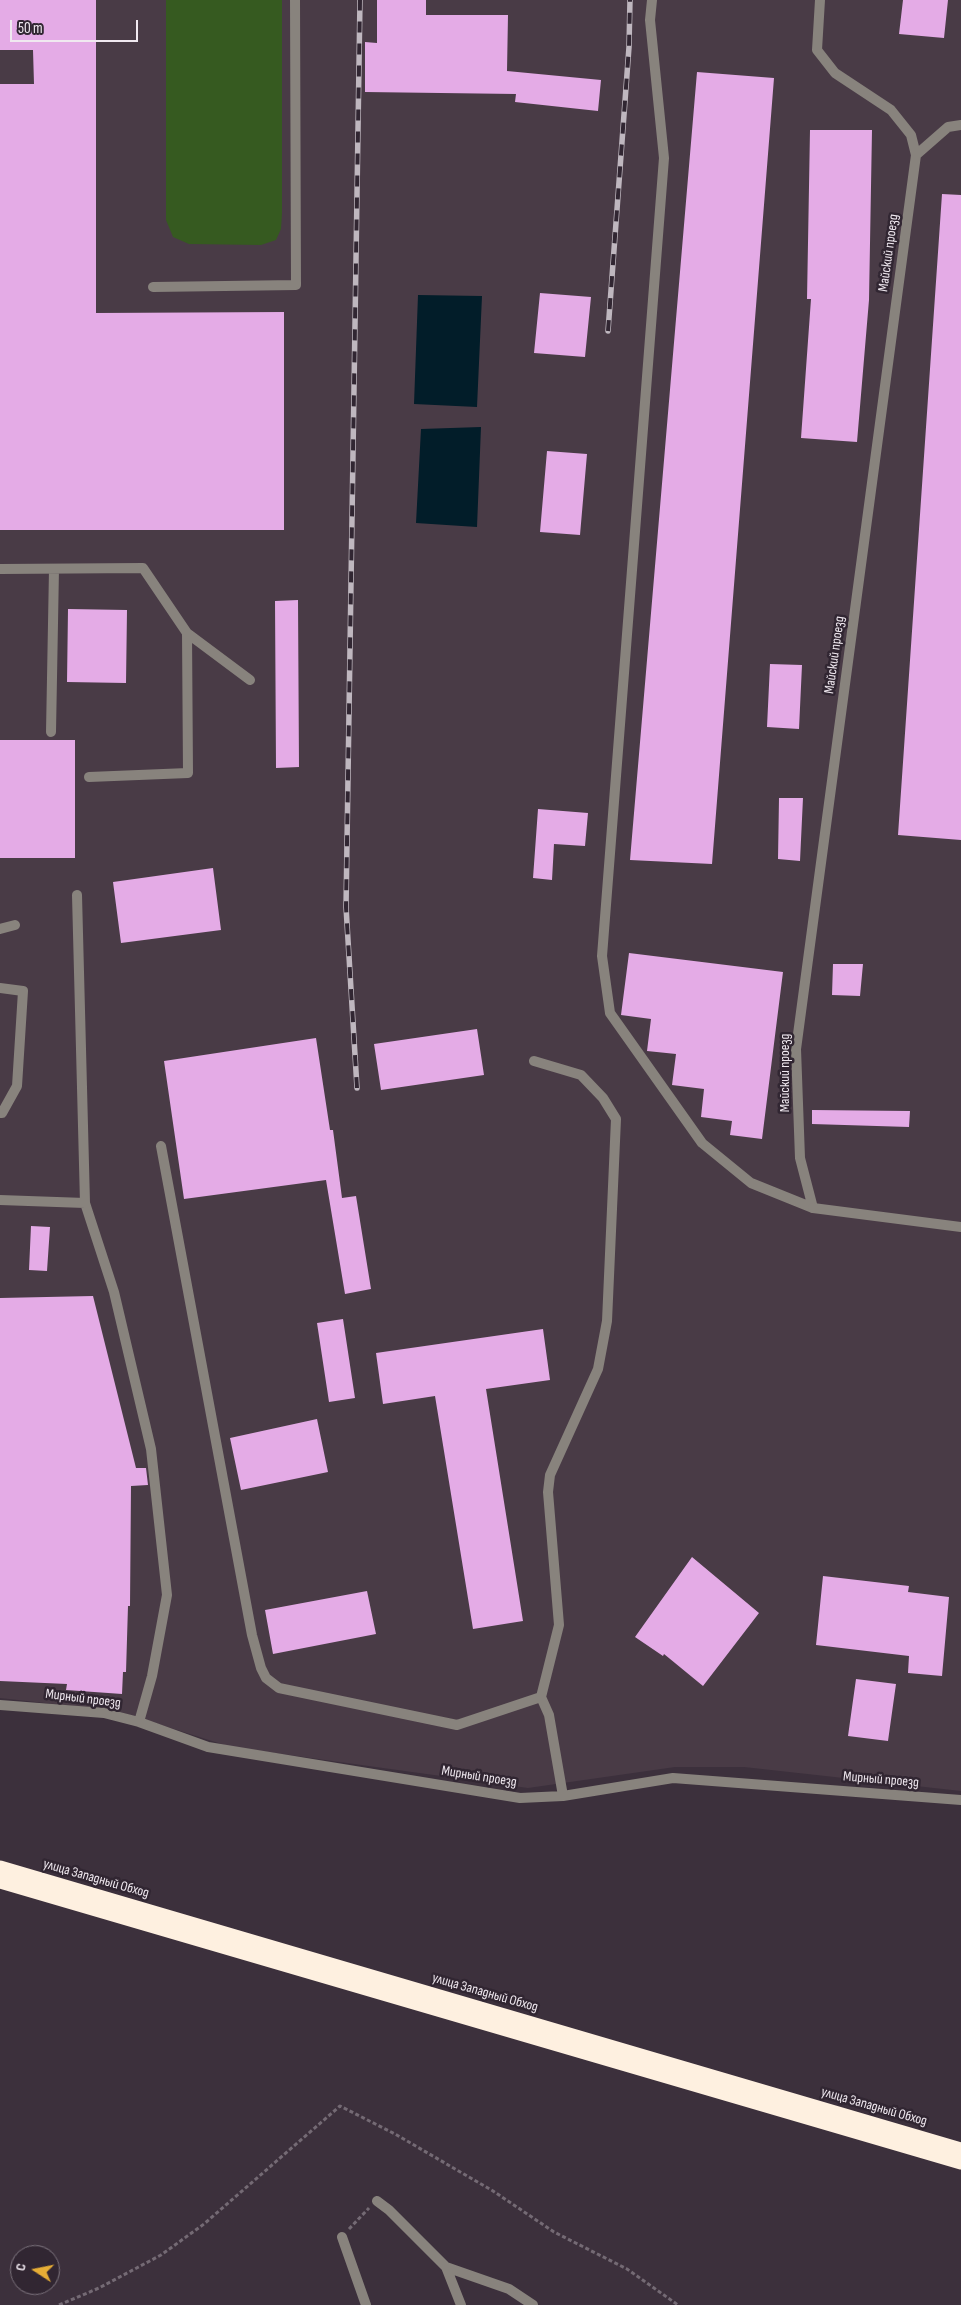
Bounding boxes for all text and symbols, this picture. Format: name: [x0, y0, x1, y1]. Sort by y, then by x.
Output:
scale bar: [12, 10, 140, 42]
text: 50 m: [18, 19, 43, 38]
street label: Майский проезд: [875, 213, 903, 293]
street label: Майский проезд: [821, 615, 849, 695]
street label: Майский проезд: [777, 1034, 793, 1112]
street label: Мирный проезд: [44, 1686, 122, 1712]
street label: Мирный проезд: [440, 1763, 518, 1791]
street label: Мирный проезд: [842, 1768, 920, 1792]
street label: улица Западный Обход: [41, 1856, 151, 1902]
street label: улица Западный Обход: [430, 1970, 540, 2016]
street label: улица Западный Обход: [819, 2084, 929, 2130]
north arrow: [10, 2245, 60, 2295]
text: С: [12, 2262, 30, 2272]

